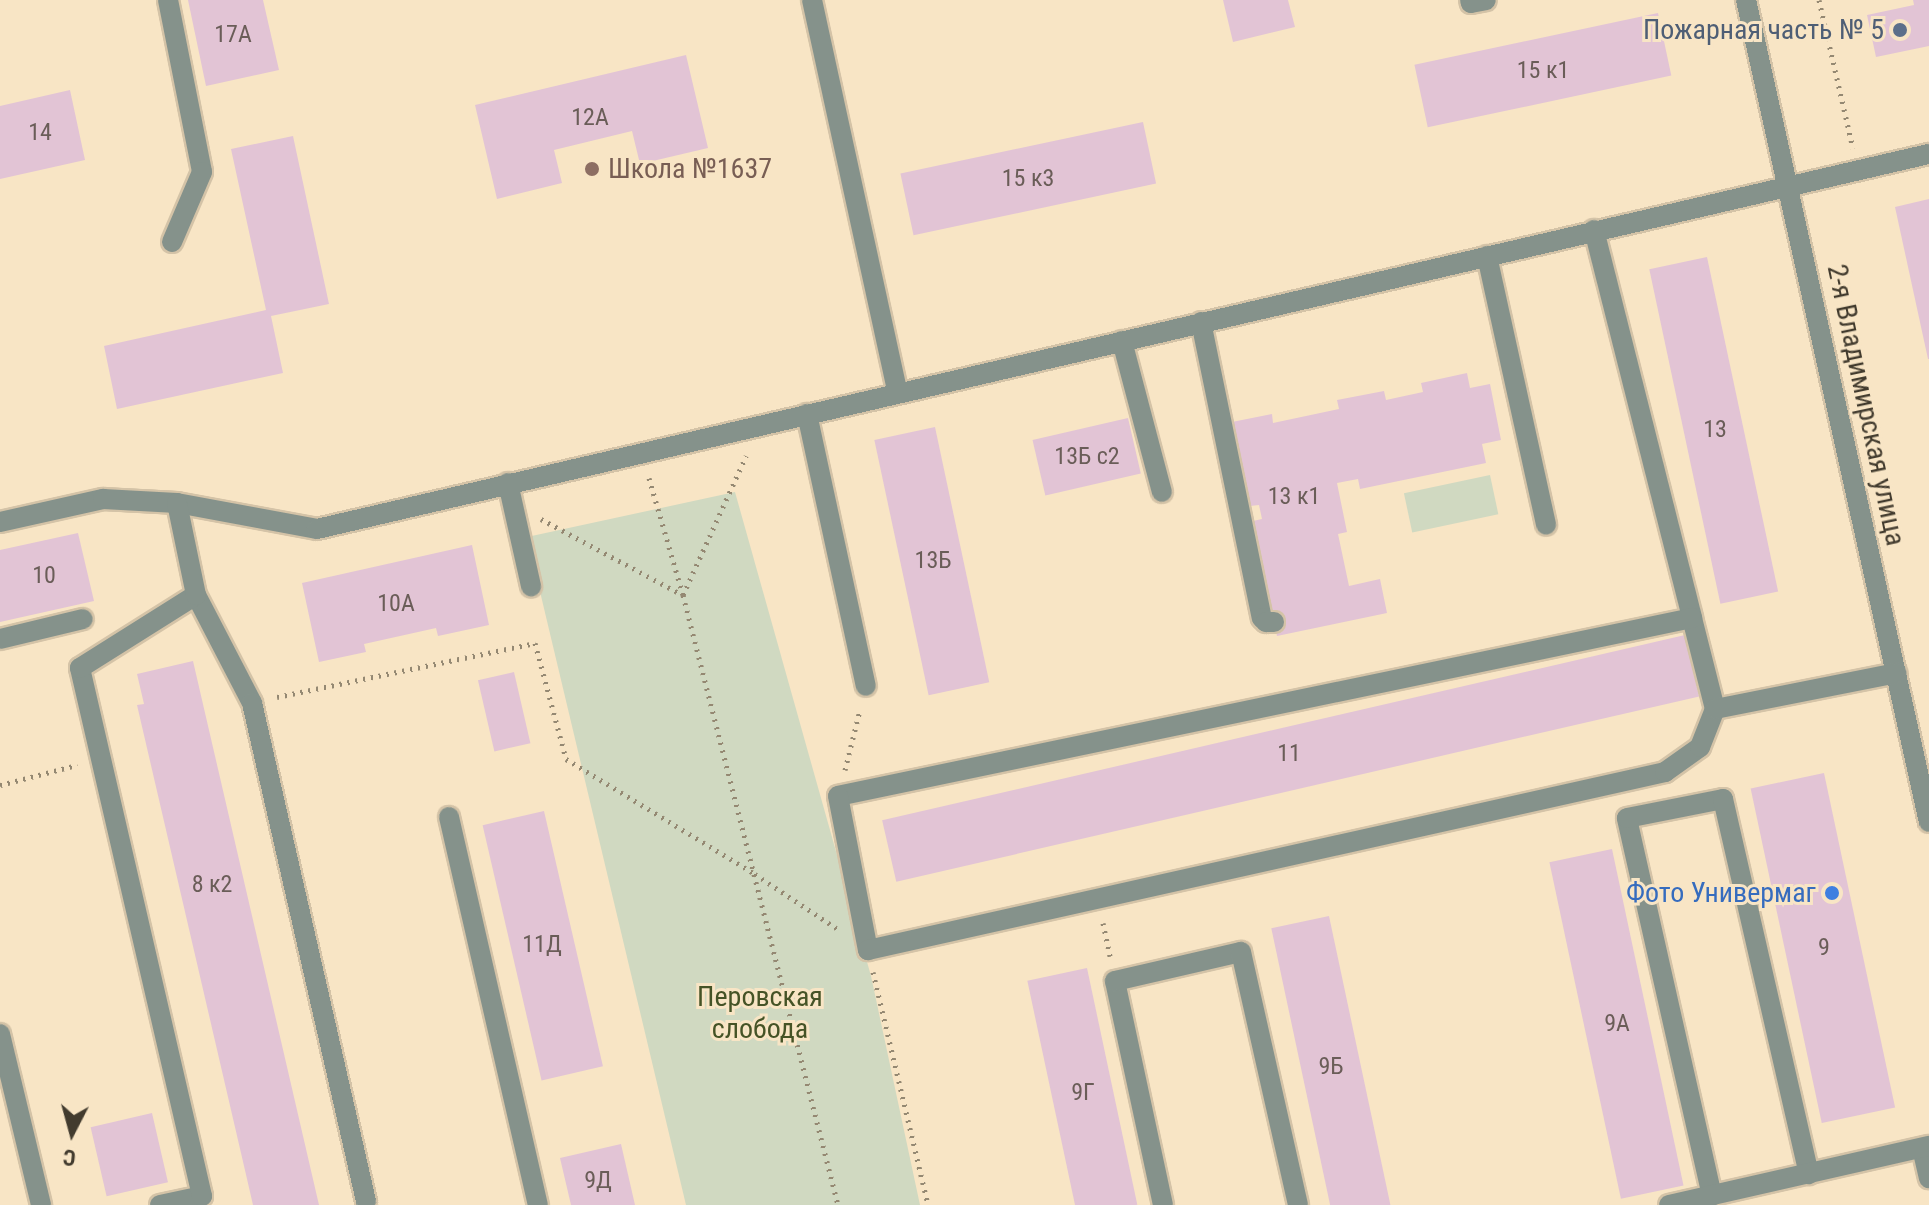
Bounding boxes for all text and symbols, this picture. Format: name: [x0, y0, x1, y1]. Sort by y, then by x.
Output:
place label: Пожарная часть № 5: [1643, 13, 1884, 47]
house number: 17А: [214, 21, 252, 49]
marker: Пожарная часть № 5: [1891, 21, 1909, 39]
house number: 15 к1: [1517, 57, 1569, 85]
house number: 12А: [571, 104, 609, 132]
house number: 14: [28, 119, 52, 147]
place label: Школа №1637: [608, 152, 772, 186]
marker: Школа №1637: [583, 160, 601, 178]
house number: 15 к3: [1002, 165, 1054, 193]
street label: 2-я Владимирская улица: [1820, 261, 1912, 549]
house number: 13: [1703, 416, 1727, 444]
house number: 13Б с2: [1054, 443, 1120, 471]
house number: 13 к1: [1268, 483, 1320, 511]
house number: 13Б: [915, 547, 951, 575]
house number: 10: [32, 562, 56, 590]
house number: 10А: [377, 590, 415, 618]
house number: 11: [1277, 740, 1301, 768]
house number: 8 к2: [192, 871, 232, 899]
place label: Фото Универмаг: [1626, 876, 1816, 910]
marker: Фото Универмаг: [1823, 884, 1841, 902]
house number: 11Д: [522, 931, 562, 959]
house number: 9: [1818, 934, 1830, 962]
park label: Перовская слобода: [697, 980, 823, 1046]
house number: 9А: [1604, 1010, 1630, 1038]
house number: 9Б: [1318, 1053, 1344, 1081]
house number: 9Г: [1071, 1079, 1095, 1107]
north arrow: [32, 1093, 112, 1173]
text: С: [62, 1144, 77, 1170]
house number: 9Д: [584, 1167, 612, 1195]

